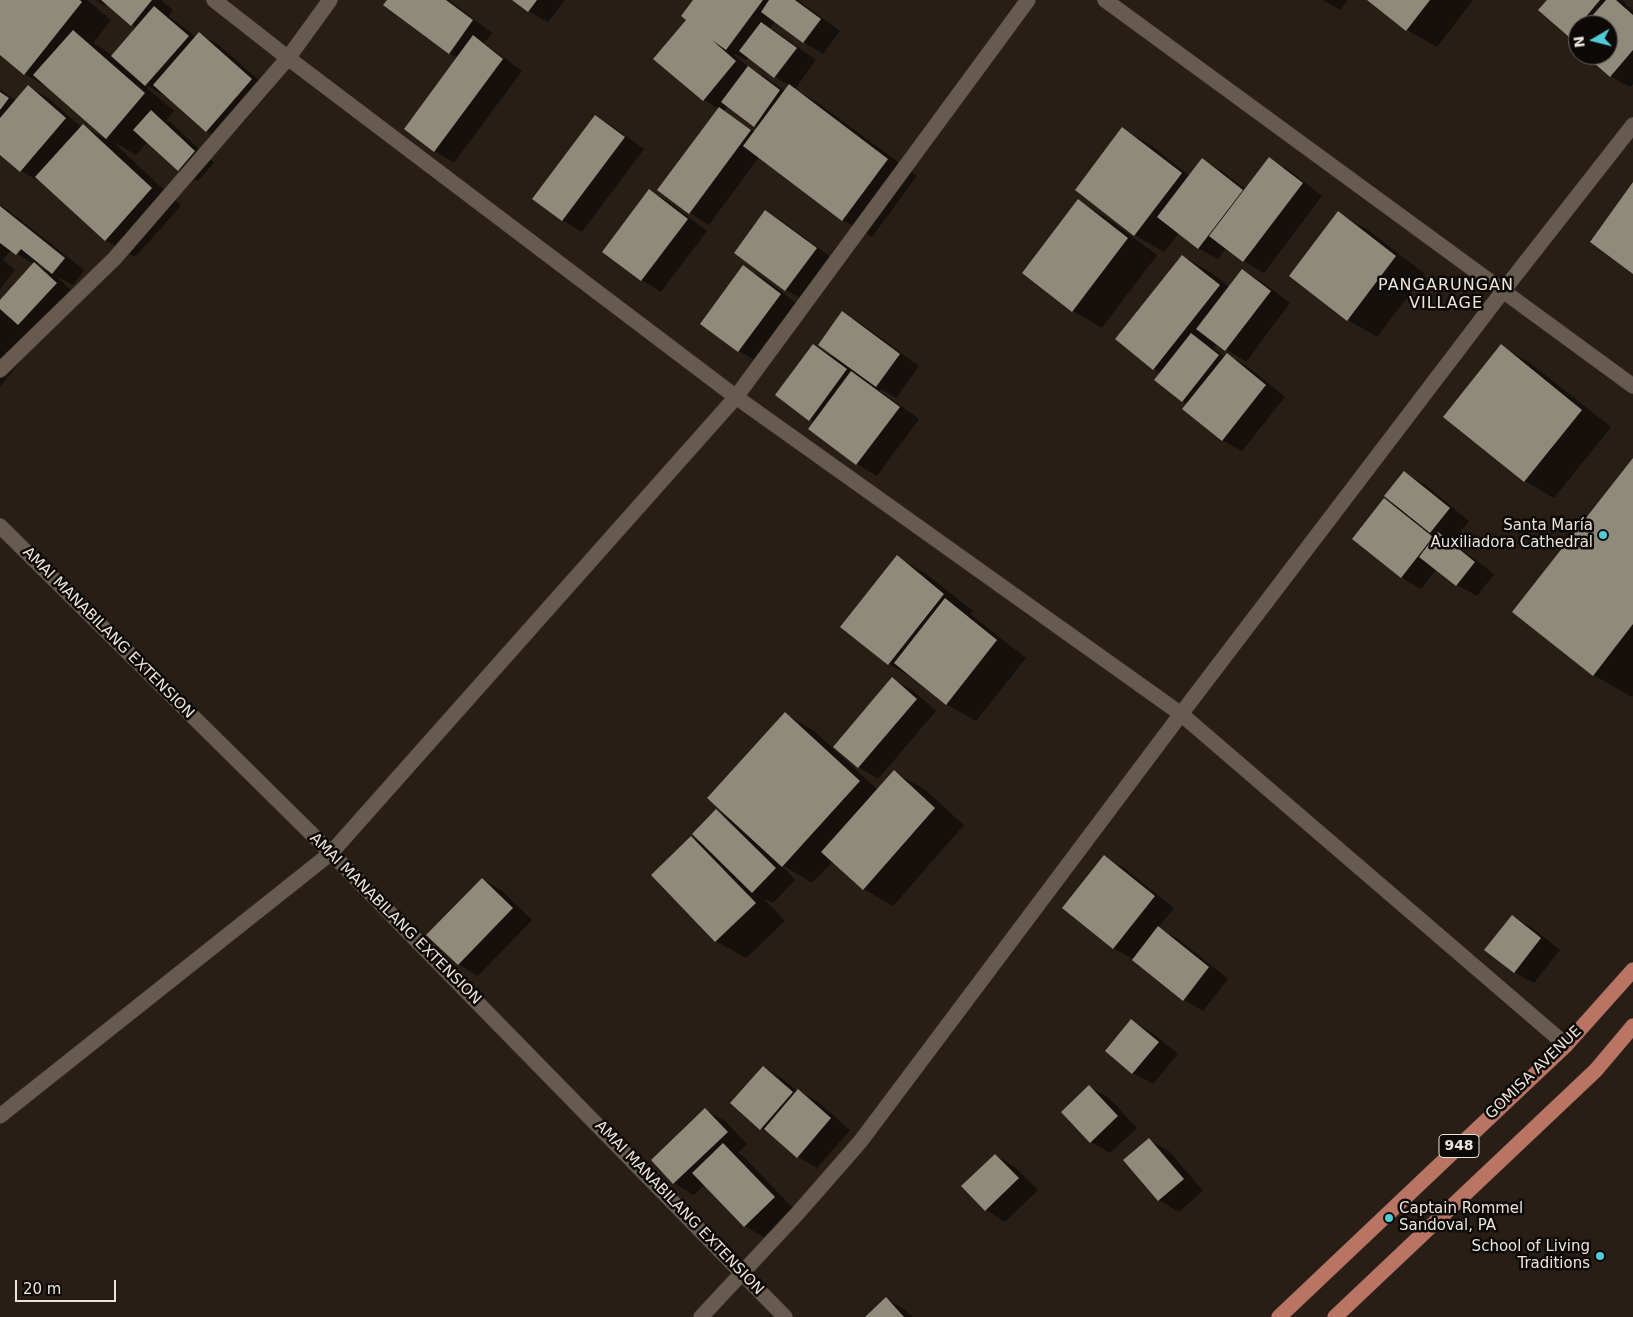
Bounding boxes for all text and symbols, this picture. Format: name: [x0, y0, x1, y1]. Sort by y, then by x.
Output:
north arrow: [1568, 15, 1618, 65]
text: N: [1570, 35, 1588, 49]
district label: PANGARUNGAN VILLAGE: [1377, 276, 1515, 314]
place label: Santa María Auxiliadora Cathedral: [1431, 517, 1593, 552]
marker: Santa María Auxiliadora Cathedral: [1597, 529, 1609, 541]
street label: AMAI MANABILANG EXTENSION: [19, 544, 197, 722]
street label: AMAI MANABILANG EXTENSION: [306, 830, 484, 1008]
street label: GOMISA AVENUE: [1482, 1023, 1586, 1123]
street label: AMAI MANABILANG EXTENSION: [591, 1117, 767, 1299]
road number: 948: [1439, 1134, 1479, 1158]
place label: Captain Rommel Sandoval, PA: [1399, 1200, 1523, 1235]
marker: Captain Rommel Sandoval, PA: [1383, 1212, 1395, 1224]
place label: School of Living Traditions: [1472, 1238, 1590, 1273]
marker: School of Living Traditions: [1594, 1250, 1606, 1262]
scale bar: [18, 1270, 119, 1302]
text: 20 m: [23, 1280, 61, 1298]

